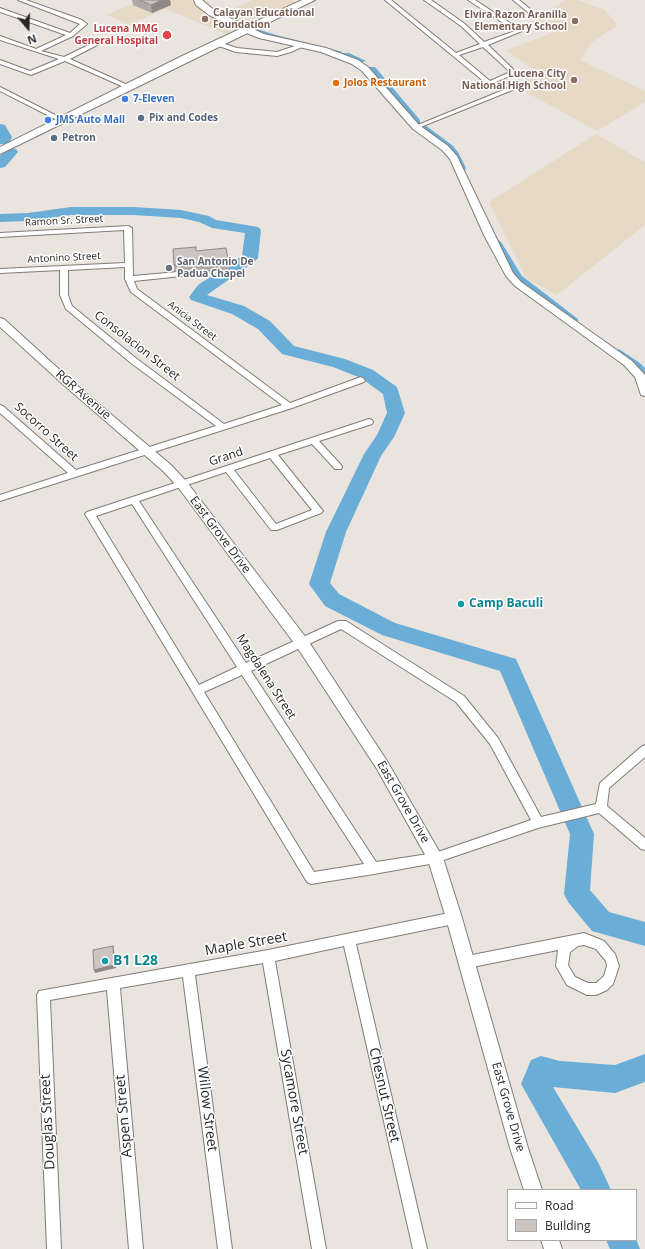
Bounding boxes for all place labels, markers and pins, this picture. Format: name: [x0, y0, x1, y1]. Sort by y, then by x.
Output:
place label: Calayan Educational Foundation: [213, 7, 314, 30]
place label: Elvira Razon Aranilla Elementary School: [464, 9, 567, 32]
marker: Calayan Educational Foundation: [200, 14, 210, 24]
marker: Elvira Razon Aranilla Elementary School: [570, 16, 580, 26]
place label: Lucena MMG General Hospital: [75, 23, 158, 46]
marker: Lucena MMG General Hospital: [161, 29, 173, 41]
place label: Lucena City National High School: [462, 68, 566, 92]
marker: Lucena City National High School: [569, 75, 579, 85]
place label: Jolos Restaurant: [344, 77, 426, 89]
marker: Jolos Restaurant: [331, 78, 341, 88]
place label: 7-Eleven: [133, 93, 175, 105]
marker: 7-Eleven: [120, 94, 130, 104]
place label: Pix and Codes: [149, 112, 218, 124]
marker: Pix and Codes: [136, 113, 146, 123]
place label: JMS Auto Mall: [56, 114, 125, 126]
marker: JMS Auto Mall: [43, 115, 53, 125]
place label: Petron: [62, 132, 96, 144]
marker: Petron: [49, 133, 59, 143]
place label: San Antonio De Padua Chapel: [177, 256, 253, 280]
marker: San Antonio De Padua Chapel: [164, 263, 174, 273]
place label: Camp Baculi: [469, 597, 543, 611]
marker: Camp Baculi: [456, 599, 466, 609]
place label: B1 L28: [113, 953, 158, 969]
marker: B1 L28: [100, 956, 110, 966]

